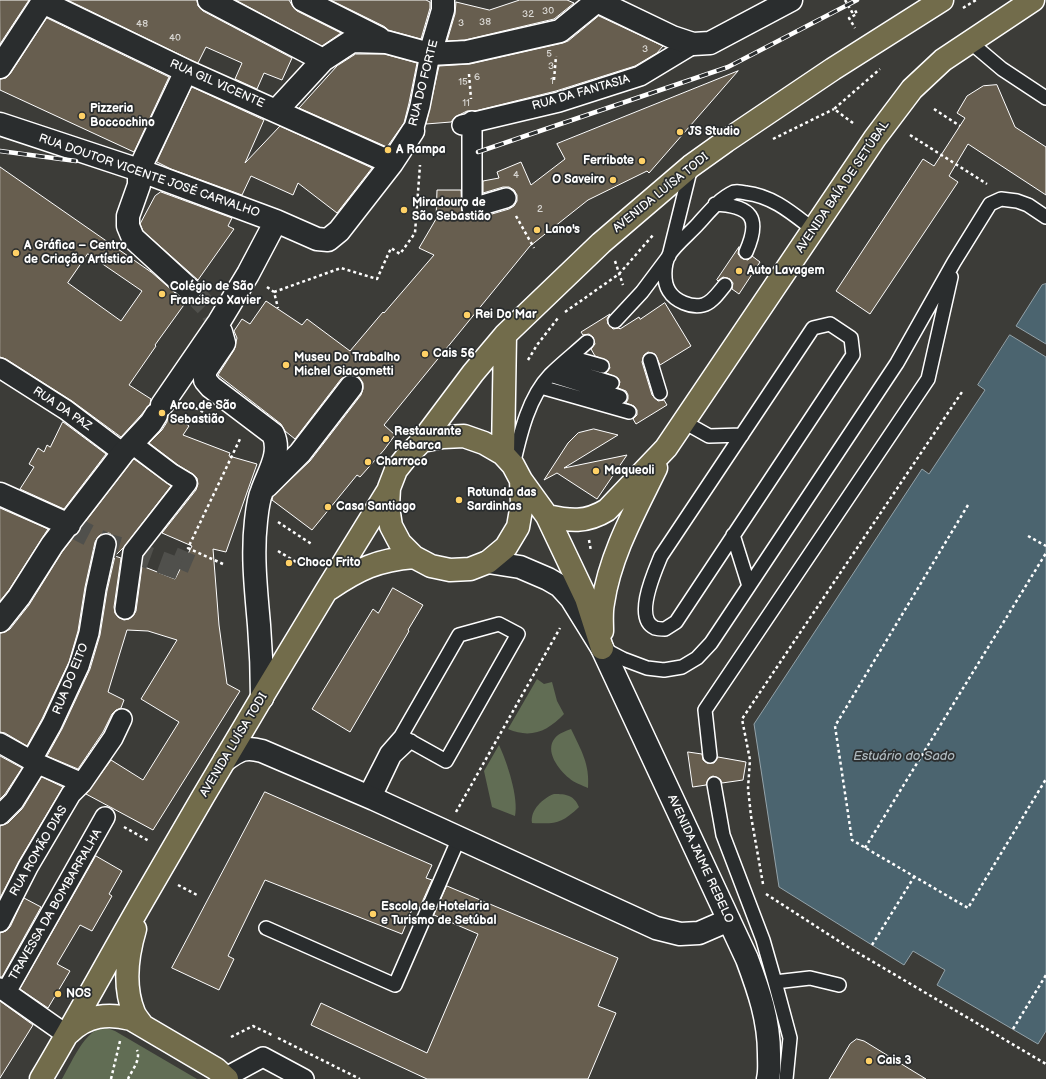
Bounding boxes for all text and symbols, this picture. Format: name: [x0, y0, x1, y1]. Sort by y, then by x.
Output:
house number: 30: [542, 5, 554, 17]
house number: 32: [522, 8, 534, 20]
house number: 38: [479, 16, 491, 28]
house number: 3: [458, 17, 464, 29]
house number: 48: [136, 18, 148, 30]
house number: 40: [169, 32, 181, 44]
street label: RUA DO FORTE: [406, 38, 442, 128]
house number: 3: [642, 43, 648, 55]
house number: 5: [546, 48, 552, 60]
street label: RUA GIL VICENTE: [167, 57, 267, 111]
house number: 3: [548, 60, 554, 72]
house number: 6: [474, 71, 480, 83]
street label: RUA DA FANTASIA: [530, 72, 632, 114]
house number: 1: [550, 75, 554, 87]
house number: 15: [458, 76, 468, 88]
house number: 11: [462, 97, 470, 109]
place label: Pizzeria Boccochino: [90, 102, 155, 130]
marker: Pizzeria Boccochino: [77, 111, 87, 121]
street label: AVENIDA BAÍA DE SETÚBAL: [793, 118, 893, 256]
place label: JS Studio: [688, 125, 740, 139]
marker: JS Studio: [675, 127, 685, 137]
street label: RUA DOUTOR VICENTE JOSÉ CARVALHO: [37, 131, 261, 221]
place label: A Rampa: [396, 143, 446, 157]
marker: A Rampa: [383, 145, 393, 155]
street label: AVENIDA LUÍSA TODI: [610, 150, 712, 236]
place label: Ferribote: [583, 154, 634, 168]
marker: Ferribote: [637, 156, 647, 166]
house number: 4: [513, 169, 519, 181]
place label: O Saveiro: [552, 173, 605, 187]
marker: O Saveiro: [608, 175, 618, 185]
place label: Miradouro de São Sebastião: [412, 196, 491, 224]
house number: 2: [537, 203, 543, 215]
marker: Miradouro de São Sebastião: [399, 205, 409, 215]
place label: Lano's: [545, 223, 580, 237]
marker: Lano's: [532, 225, 542, 235]
place label: A Gráfica – Centro de Criação Artística: [24, 239, 133, 267]
marker: A Gráfica – Centro de Criação Artística: [11, 248, 21, 258]
place label: Auto Lavagem: [747, 264, 825, 278]
marker: Auto Lavagem: [734, 266, 744, 276]
place label: Colégio de São Francisco Xavier: [170, 280, 261, 308]
marker: Colégio de São Francisco Xavier: [157, 289, 167, 299]
place label: Rei Do Mar: [475, 308, 537, 322]
marker: Rei Do Mar: [462, 310, 472, 320]
place label: Cais 56: [433, 347, 475, 361]
marker: Cais 56: [420, 349, 430, 359]
place label: Museu Do Trabalho Michel Giacometti: [294, 351, 400, 379]
marker: Museu Do Trabalho Michel Giacometti: [281, 360, 291, 370]
street label: RUA DA PAZ: [30, 384, 94, 434]
place label: Arco de São Sebastião: [170, 399, 236, 427]
marker: Arco de São Sebastião: [157, 408, 167, 418]
place label: Restaurante Rebarca: [394, 425, 461, 453]
marker: Restaurante Rebarca: [381, 434, 391, 444]
place label: Charroco: [376, 455, 427, 469]
marker: Charroco: [363, 457, 373, 467]
place label: Maqueoli: [604, 464, 655, 478]
marker: Maqueoli: [591, 466, 601, 476]
place label: Rotunda das Sardinhas: [467, 486, 536, 514]
marker: Rotunda das Sardinhas: [454, 495, 464, 505]
place label: Casa Santiago: [336, 500, 416, 514]
marker: Casa Santiago: [323, 502, 333, 512]
place label: Choco Frito: [297, 556, 360, 570]
marker: Choco Frito: [284, 558, 294, 568]
street label: RUA DO EITO: [50, 641, 92, 717]
street label: AVENIDA LUÍSA TODI: [197, 690, 271, 800]
water label: Estuário do Sado: [853, 749, 955, 765]
street label: AVENIDA JAIME REBELO: [664, 793, 736, 925]
street label: RUA ROMÃO DIAS: [7, 803, 71, 899]
street label: TRAVESSA DA BOMBARRALHA: [7, 827, 105, 983]
place label: Escola de Hotelaria e Turismo de Setúbal: [381, 900, 496, 928]
marker: Escola de Hotelaria e Turismo de Setúbal: [368, 909, 378, 919]
place label: NOS: [66, 987, 91, 1001]
marker: NOS: [53, 989, 63, 999]
place label: Cais 3: [877, 1054, 911, 1068]
marker: Cais 3: [864, 1056, 874, 1066]

